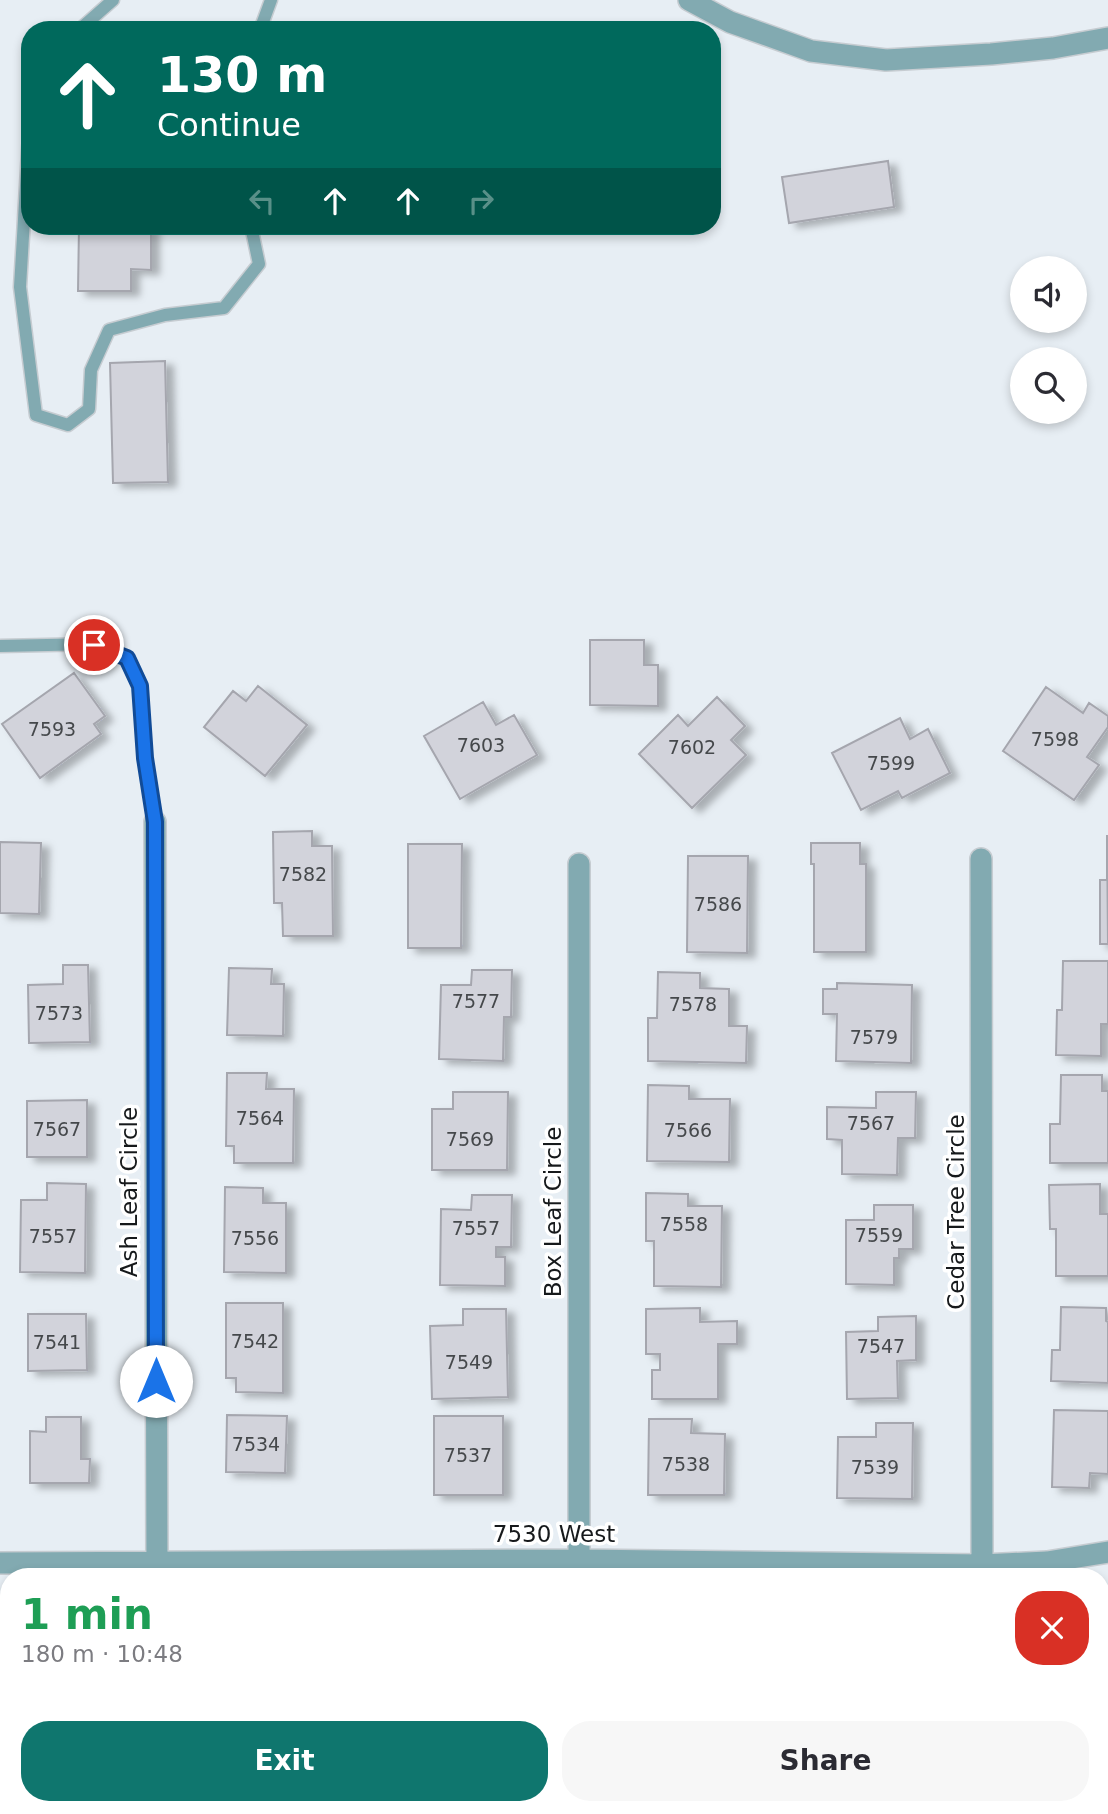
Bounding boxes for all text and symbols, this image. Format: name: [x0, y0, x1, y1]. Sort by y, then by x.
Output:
text: 130 m: [157, 47, 327, 104]
icon: ahead: [42, 49, 133, 140]
text: Continue: [157, 106, 301, 144]
icon: left: [243, 182, 281, 220]
icon: ahead: [316, 182, 354, 220]
icon: ahead: [389, 182, 427, 220]
icon: right: [462, 182, 500, 220]
map controls: [1010, 256, 1087, 424]
button: sound: [1010, 256, 1087, 333]
button: search: [1010, 347, 1087, 424]
pin: [64, 615, 124, 675]
icon: arrive: [75, 626, 113, 664]
house number: 7593: [28, 718, 76, 740]
house number: 7598: [1031, 728, 1079, 750]
house number: 7603: [457, 734, 505, 756]
house number: 7602: [668, 736, 716, 758]
house number: 7599: [867, 752, 915, 774]
house number: 7582: [279, 863, 327, 885]
house number: 7586: [694, 893, 742, 915]
house number: 7577: [452, 990, 500, 1012]
house number: 7578: [669, 993, 717, 1015]
house number: 7573: [35, 1002, 83, 1024]
house number: 7579: [850, 1026, 898, 1048]
street label: Ash Leaf Circle: [116, 1107, 142, 1277]
house number: 7564: [236, 1107, 284, 1129]
house number: 7567: [847, 1112, 895, 1134]
street label: Cedar Tree Circle: [943, 1114, 969, 1310]
house number: 7567: [33, 1118, 81, 1140]
house number: 7566: [664, 1119, 712, 1141]
street label: Box Leaf Circle: [540, 1127, 566, 1297]
house number: 7569: [446, 1128, 494, 1150]
house number: 7558: [660, 1213, 708, 1235]
house number: 7557: [452, 1217, 500, 1239]
house number: 7559: [855, 1224, 903, 1246]
house number: 7557: [29, 1225, 77, 1247]
house number: 7556: [231, 1227, 279, 1249]
house number: 7542: [231, 1330, 279, 1352]
house number: 7541: [33, 1331, 81, 1353]
house number: 7547: [857, 1335, 905, 1357]
position arrow: [119, 1344, 193, 1418]
house number: 7549: [445, 1351, 493, 1373]
house number: 7534: [232, 1433, 280, 1455]
house number: 7537: [444, 1444, 492, 1466]
house number: 7538: [662, 1453, 710, 1475]
house number: 7539: [851, 1456, 899, 1478]
street label: 7530 West: [493, 1521, 615, 1547]
text: 1 min: [21, 1590, 153, 1639]
button: close: [1015, 1591, 1089, 1665]
text: 180 m · 10:48: [21, 1641, 183, 1667]
button: Exit: [21, 1721, 548, 1801]
button: Share: [562, 1721, 1089, 1801]

